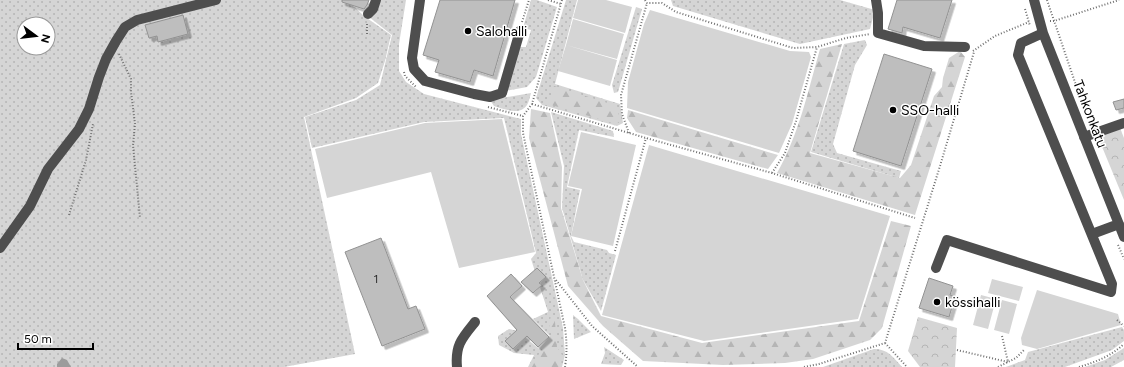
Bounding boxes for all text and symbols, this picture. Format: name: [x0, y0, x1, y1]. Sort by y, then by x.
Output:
north arrow: [16, 16, 56, 56]
place label: Salohalli: [476, 23, 527, 40]
marker: Salohalli: [463, 26, 473, 36]
text: N: [38, 33, 53, 44]
street label: Tahkonkatu: [1069, 78, 1111, 150]
place label: SSO-halli: [901, 102, 959, 119]
marker: SSO-halli: [888, 105, 898, 115]
house number: 1: [374, 272, 378, 286]
place label: kössihalli: [945, 294, 1000, 311]
marker: kössihalli: [932, 297, 942, 307]
scale bar: [18, 325, 93, 351]
text: 50 m: [24, 332, 52, 346]

